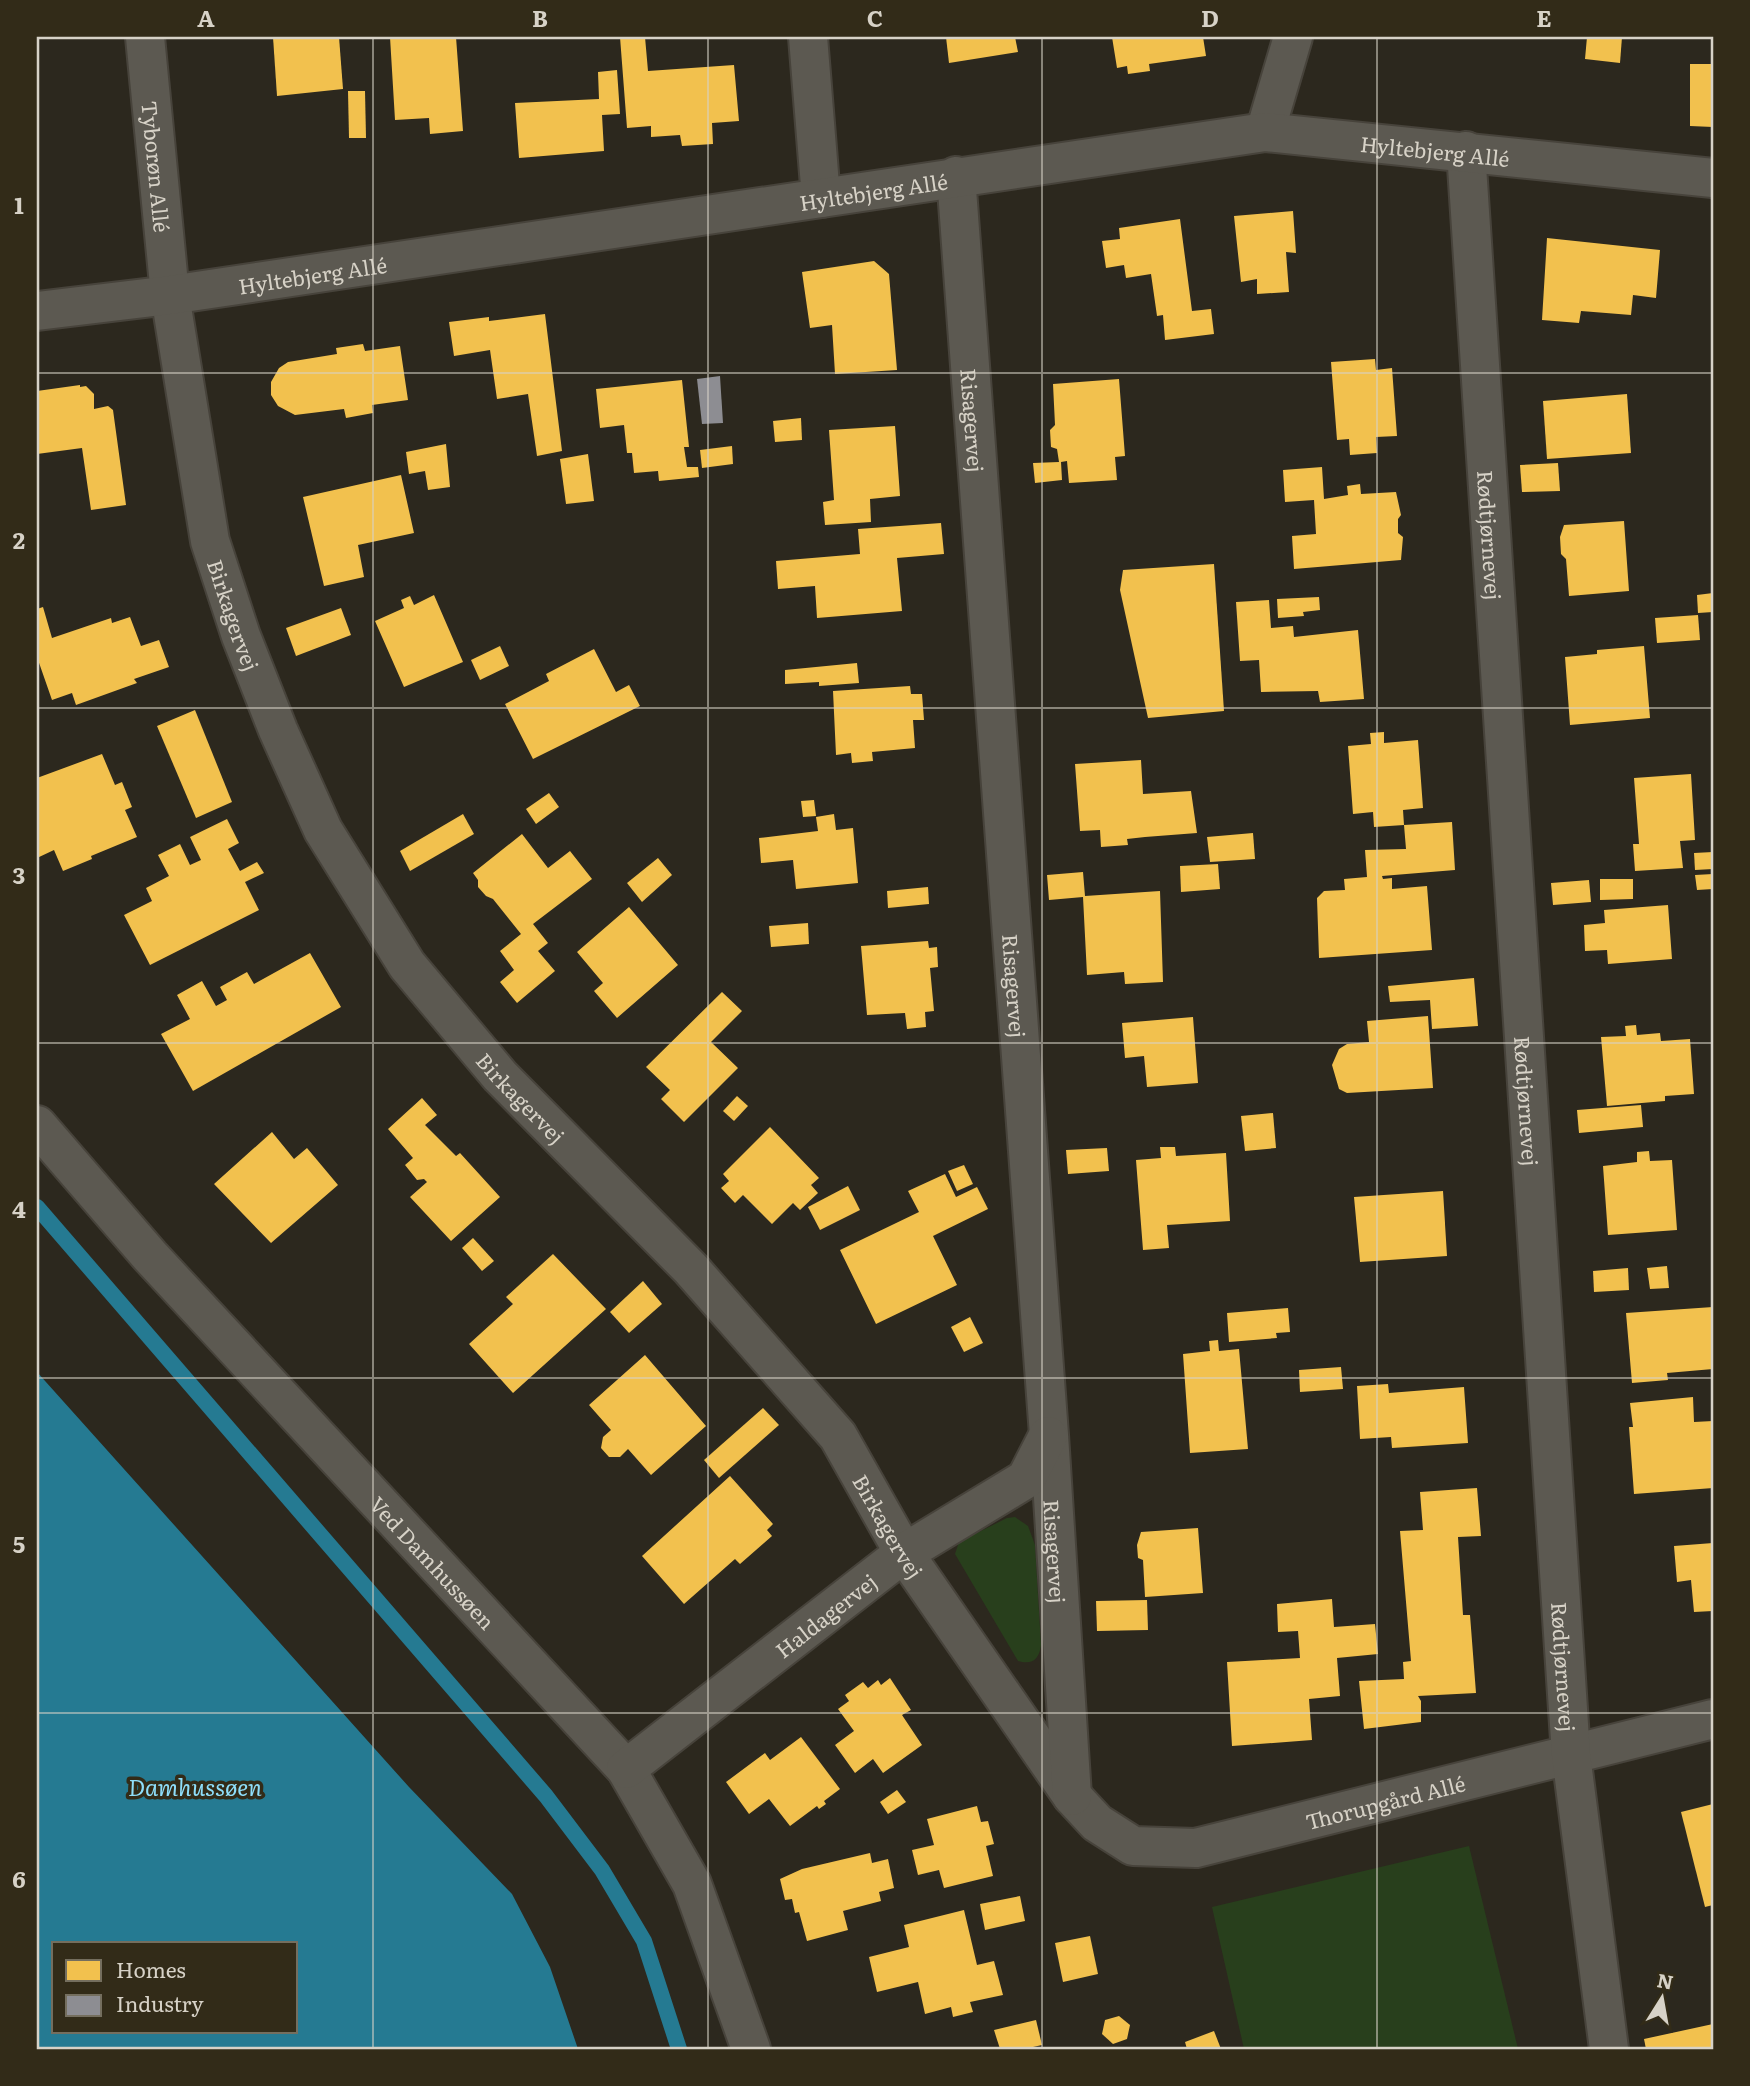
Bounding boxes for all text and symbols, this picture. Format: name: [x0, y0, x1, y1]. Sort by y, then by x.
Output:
text: A: [197, 0, 215, 34]
text: B: [532, 0, 548, 34]
text: C: [867, 0, 883, 34]
text: D: [1201, 0, 1219, 34]
text: E: [1536, 0, 1552, 34]
street label: Tyborøn Allé: [136, 99, 179, 234]
street label: Hyltebjerg Allé: [1359, 126, 1511, 173]
street label: Hyltebjerg Allé: [797, 164, 950, 217]
text: 1: [14, 187, 24, 221]
street label: Hyltebjerg Allé: [236, 247, 389, 300]
street label: Risagervej: [955, 367, 993, 474]
street label: Rødtjørnevej: [1471, 469, 1511, 601]
text: 2: [13, 522, 25, 556]
street label: Birkagervej: [201, 555, 268, 675]
text: 3: [13, 857, 25, 891]
street label: Risagervej: [997, 933, 1035, 1039]
street label: Rødtjørnevej: [1508, 1035, 1548, 1167]
street label: Birkagervej: [470, 1045, 573, 1149]
text: 4: [12, 1191, 26, 1225]
street label: Birkagervej: [847, 1468, 932, 1584]
street label: Ved Damhussøen: [364, 1488, 503, 1635]
street label: Risagervej: [1038, 1498, 1075, 1604]
text: 5: [13, 1526, 25, 1560]
street label: Haldagervej: [768, 1565, 882, 1664]
street label: Rødtjørnevej: [1546, 1601, 1585, 1733]
street label: Thorupgård Allé: [1302, 1766, 1468, 1836]
water label: Damhussøen: [128, 1769, 262, 1803]
text: 6: [12, 1861, 26, 1895]
legend: [52, 1942, 298, 2034]
text: Homes: [116, 1953, 186, 1984]
north arrow: [1628, 1964, 1698, 2034]
text: N: [1655, 1965, 1676, 1996]
text: Industry: [116, 1987, 204, 2018]

